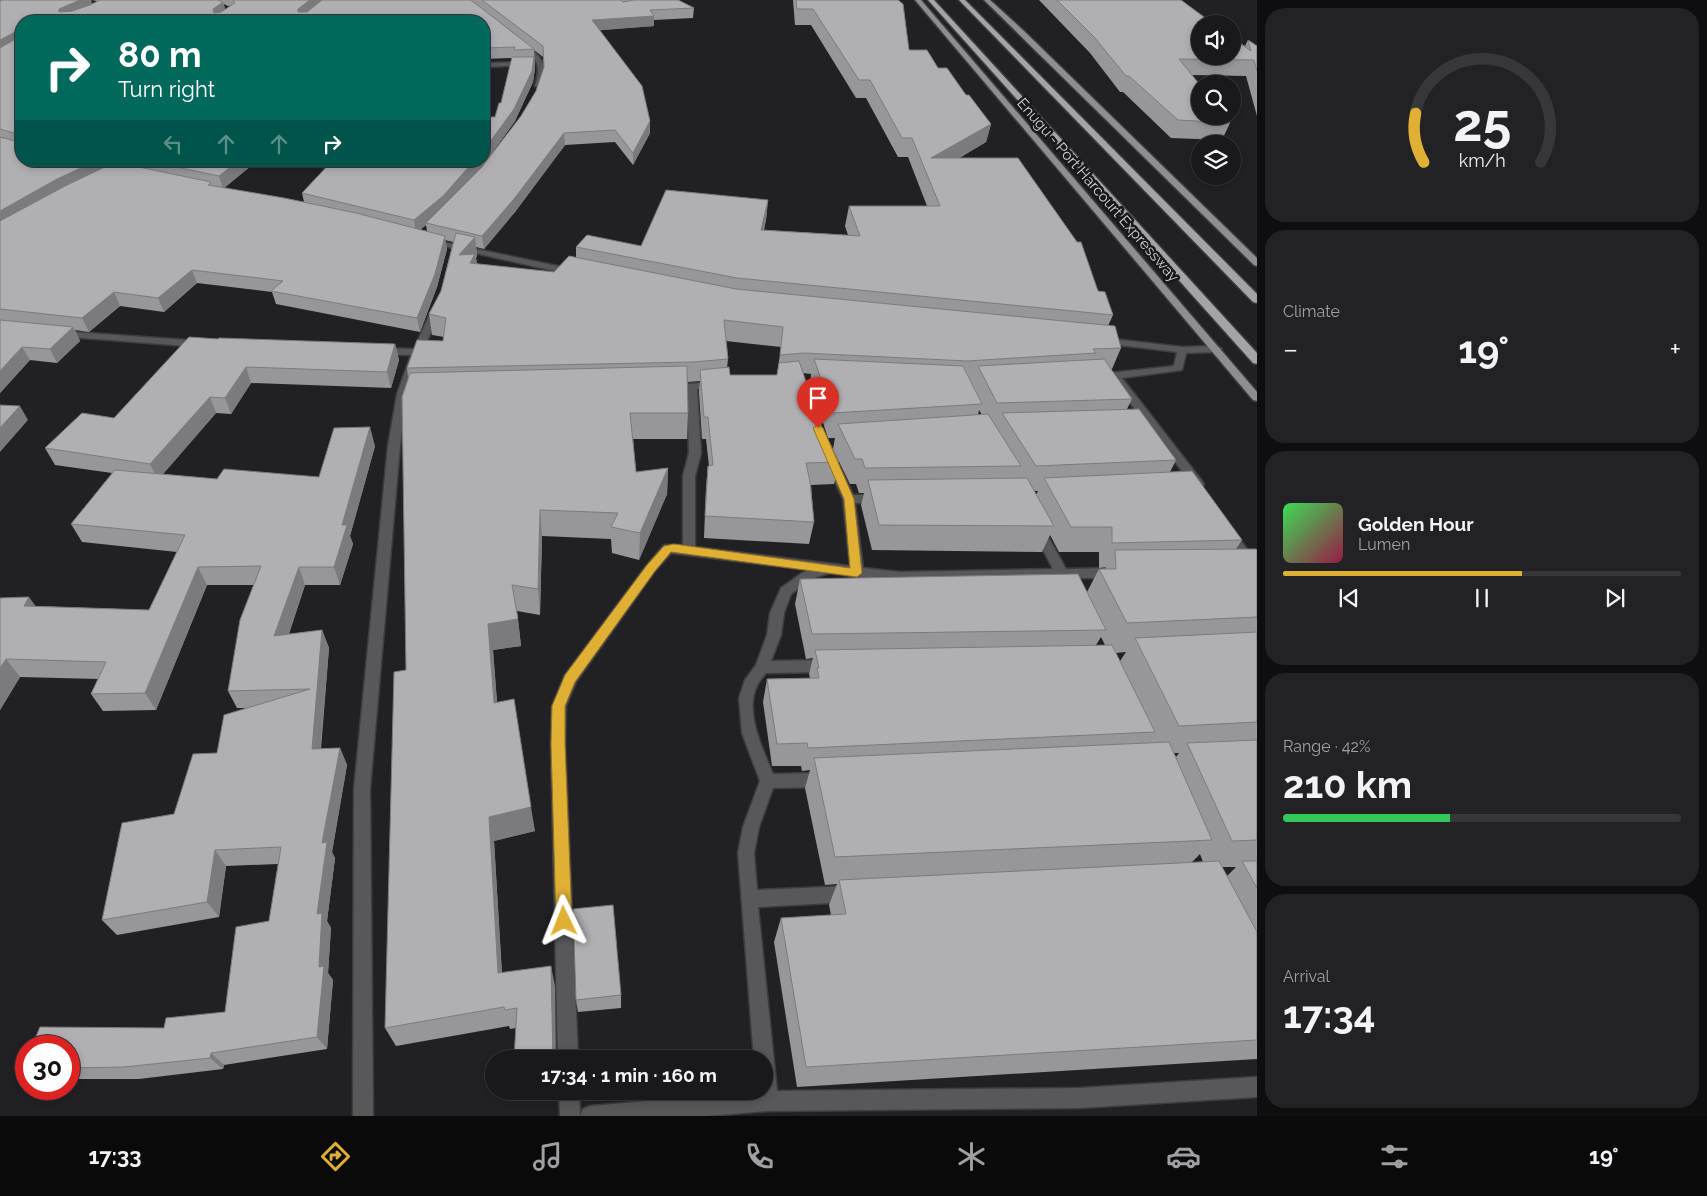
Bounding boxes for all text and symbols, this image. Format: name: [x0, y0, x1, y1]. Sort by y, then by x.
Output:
map controls: [1191, 15, 1241, 185]
button: sound: [1191, 15, 1241, 65]
text: 80 m: [118, 34, 202, 75]
icon: right: [35, 35, 100, 100]
button: search: [1191, 75, 1241, 125]
text: Turn right: [118, 76, 215, 102]
text: 25: [1453, 92, 1511, 153]
street label: Enugu - Port Harcourt Expressway: [1013, 94, 1183, 286]
icon: left: [159, 130, 187, 158]
icon: ahead: [212, 130, 240, 158]
icon: ahead: [265, 130, 293, 158]
icon: right: [318, 130, 346, 158]
button: layers: [1191, 135, 1241, 185]
text: km/h: [1458, 150, 1506, 171]
text: Climate: [1283, 302, 1340, 321]
text: 19°: [1458, 327, 1509, 372]
text: −: [1283, 333, 1298, 366]
text: +: [1669, 333, 1681, 366]
pin: [797, 377, 839, 428]
icon: arrive: [804, 384, 832, 412]
text: Golden Hour: [1358, 513, 1474, 535]
text: Lumen: [1358, 535, 1410, 554]
icon: previous: [1335, 584, 1363, 612]
icon: pause: [1468, 584, 1496, 612]
icon: next: [1601, 584, 1629, 612]
text: Range · 42%: [1283, 737, 1370, 756]
text: 210 km: [1283, 762, 1412, 807]
position arrow: [537, 894, 589, 946]
text: Arrival: [1283, 967, 1330, 986]
text: 17:34: [1283, 992, 1375, 1037]
speed limit sign: 30: [15, 1035, 80, 1100]
text: 17:34 · 1 min · 160 m: [541, 1064, 717, 1086]
icon: directions: [318, 1139, 353, 1174]
icon: music: [530, 1139, 565, 1174]
icon: phone: [742, 1139, 777, 1174]
icon: climate: [954, 1139, 989, 1174]
icon: car: [1166, 1139, 1201, 1174]
icon: filters: [1377, 1139, 1412, 1174]
text: 17:33: [88, 1143, 142, 1169]
text: 19°: [1589, 1143, 1619, 1169]

